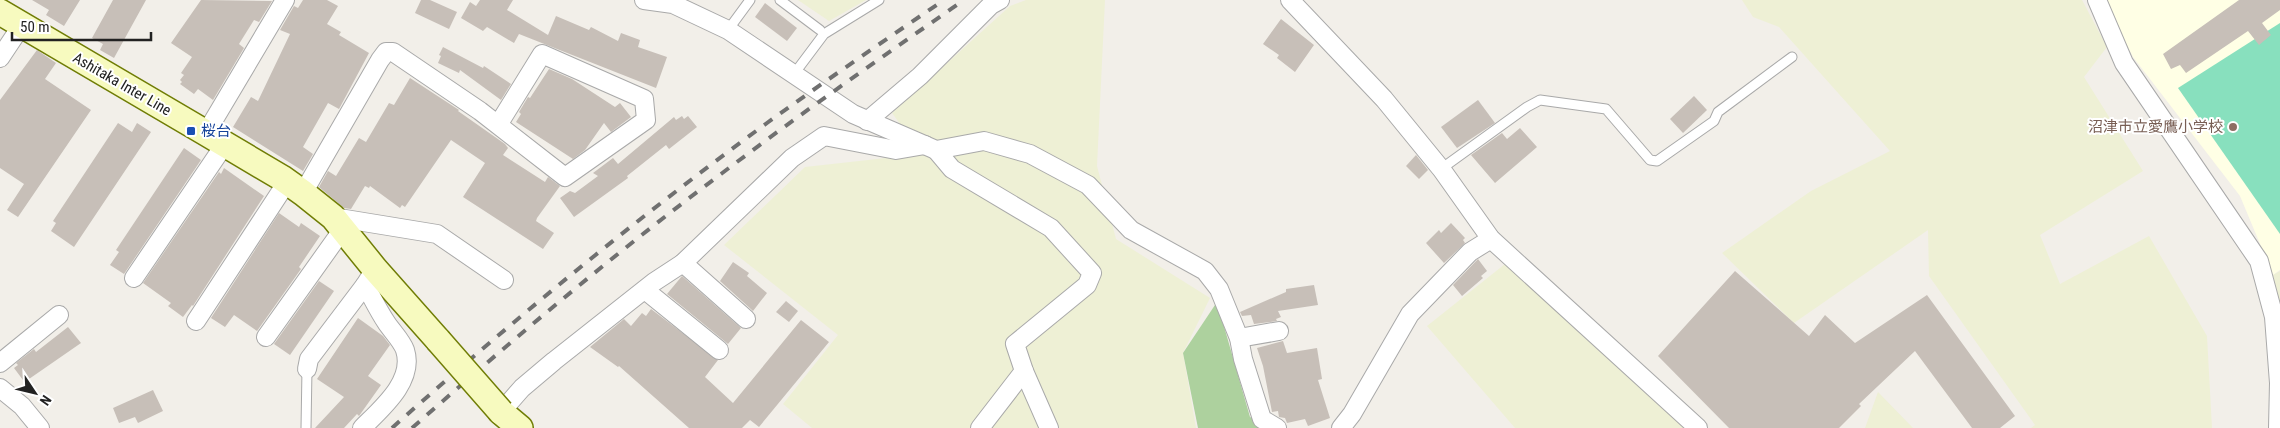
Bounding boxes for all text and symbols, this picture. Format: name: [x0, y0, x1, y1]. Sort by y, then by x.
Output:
scale bar: [12, 10, 151, 42]
text: 50 m: [20, 18, 50, 36]
street label: Ashitaka Inter Line: [70, 49, 174, 119]
place label: 沼津市立愛鷹小学校: [2088, 118, 2223, 136]
marker: 沼津市立愛鷹小学校: [2227, 121, 2239, 133]
place label: 桜台: [201, 122, 231, 140]
marker: 桜台: [185, 125, 197, 137]
north arrow: [10, 368, 60, 418]
text: N: [37, 392, 55, 409]

